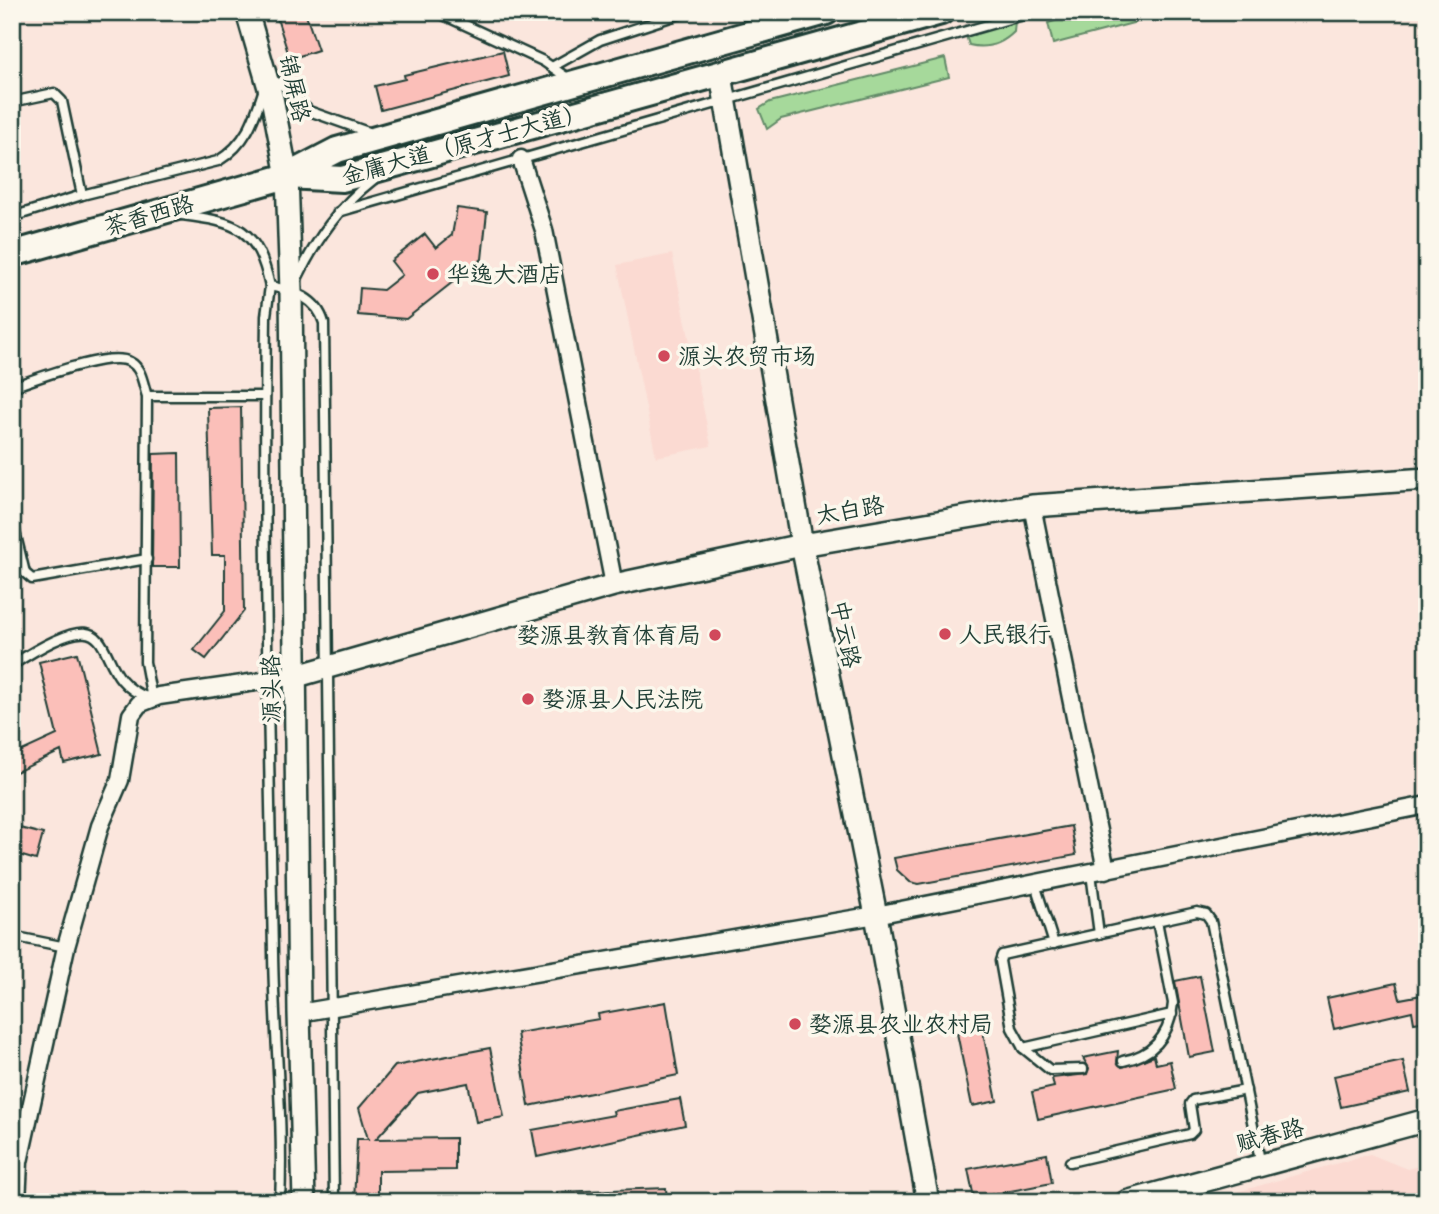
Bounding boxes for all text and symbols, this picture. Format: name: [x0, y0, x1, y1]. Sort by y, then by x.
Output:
street label: 锦屏路: [269, 51, 316, 126]
street label: 金庸大道（原才士大道）: [338, 98, 591, 195]
street label: 茶香西路: [101, 189, 198, 246]
place label: 华逸大酒店: [447, 260, 562, 293]
marker: 华逸大酒店: [425, 266, 441, 282]
place label: 源头农贸市场: [678, 342, 816, 375]
marker: 源头农贸市场: [656, 348, 672, 364]
street label: 太白路: [814, 490, 887, 535]
street label: 中云路: [821, 597, 866, 671]
place label: 人民银行: [959, 620, 1051, 653]
place label: 婺源县教育体育局: [517, 621, 701, 654]
marker: 人民银行: [937, 626, 953, 642]
marker: 婺源县教育体育局: [707, 627, 723, 643]
street label: 源头路: [256, 654, 291, 724]
place label: 婺源县人民法院: [542, 685, 703, 718]
marker: 婺源县人民法院: [520, 691, 536, 707]
place label: 婺源县农业农村局: [809, 1010, 993, 1043]
marker: 婺源县农业农村局: [787, 1016, 803, 1032]
street label: 赋春路: [1233, 1113, 1308, 1162]

